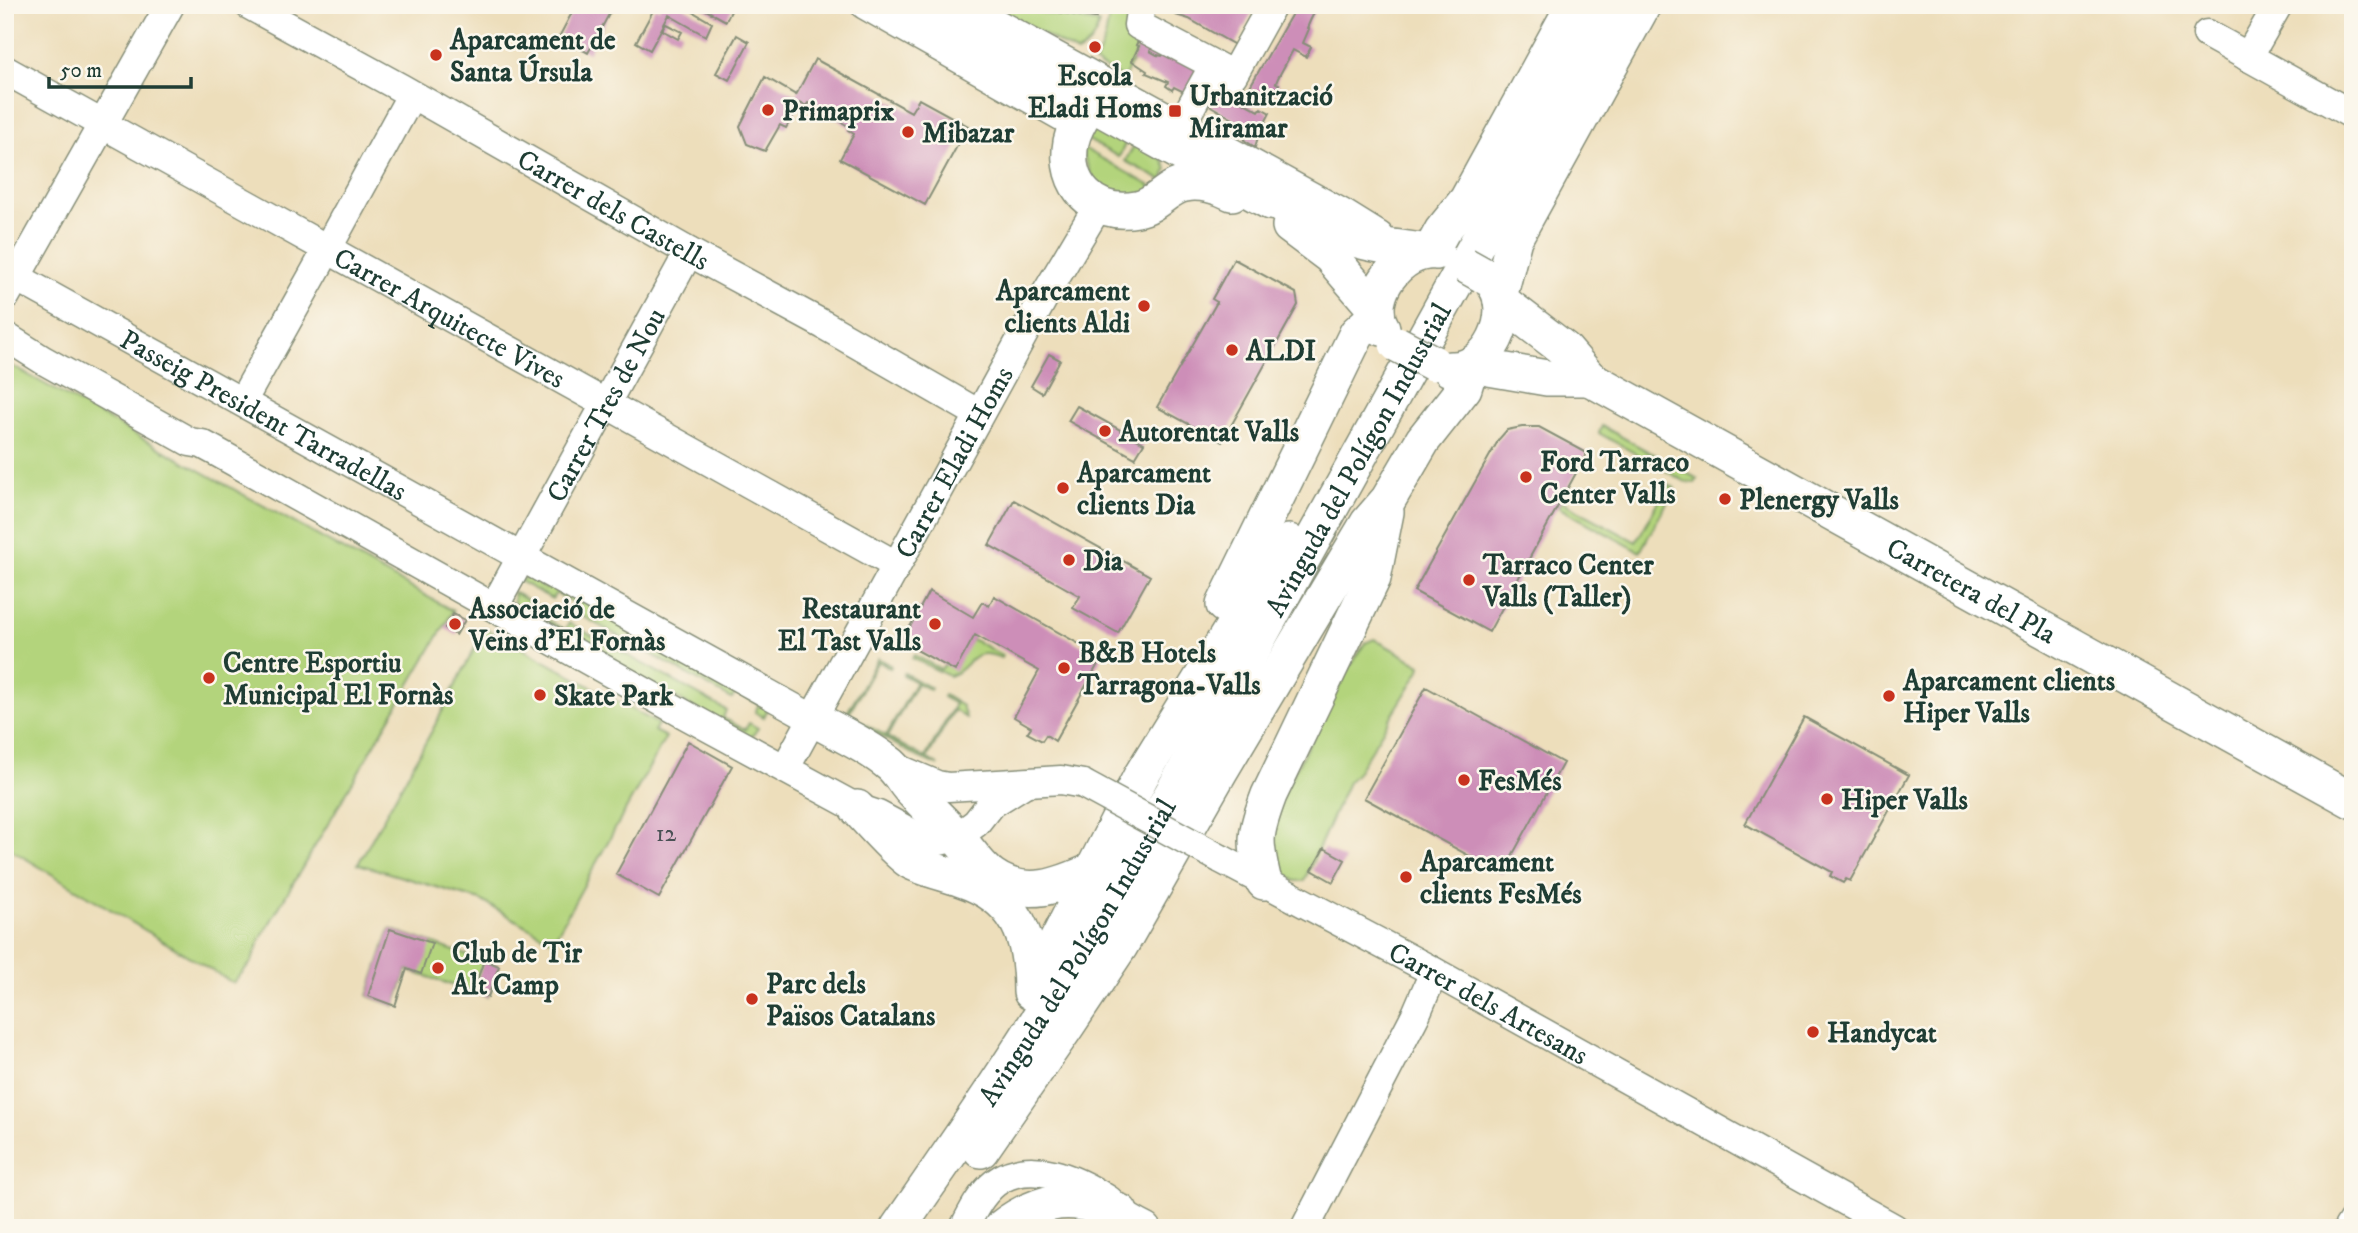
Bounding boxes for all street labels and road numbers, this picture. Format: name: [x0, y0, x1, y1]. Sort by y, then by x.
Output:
street label: Carrer dels Castells: [511, 142, 715, 279]
street label: Carrer Arquitecte Vives: [327, 240, 571, 397]
street label: Avinguda del Polígon Industrial: [1258, 297, 1460, 623]
street label: Carrer Tres de Nou: [539, 302, 674, 508]
street label: Passeig President Tarradellas: [114, 322, 413, 509]
street label: Carrer Eladi Homs: [888, 360, 1022, 565]
street label: Carretera del Pla: [1880, 530, 2062, 652]
street label: Avinguda del Polígon Industrial: [971, 792, 1185, 1113]
street label: Carrer dels Artesans: [1382, 935, 1594, 1073]

